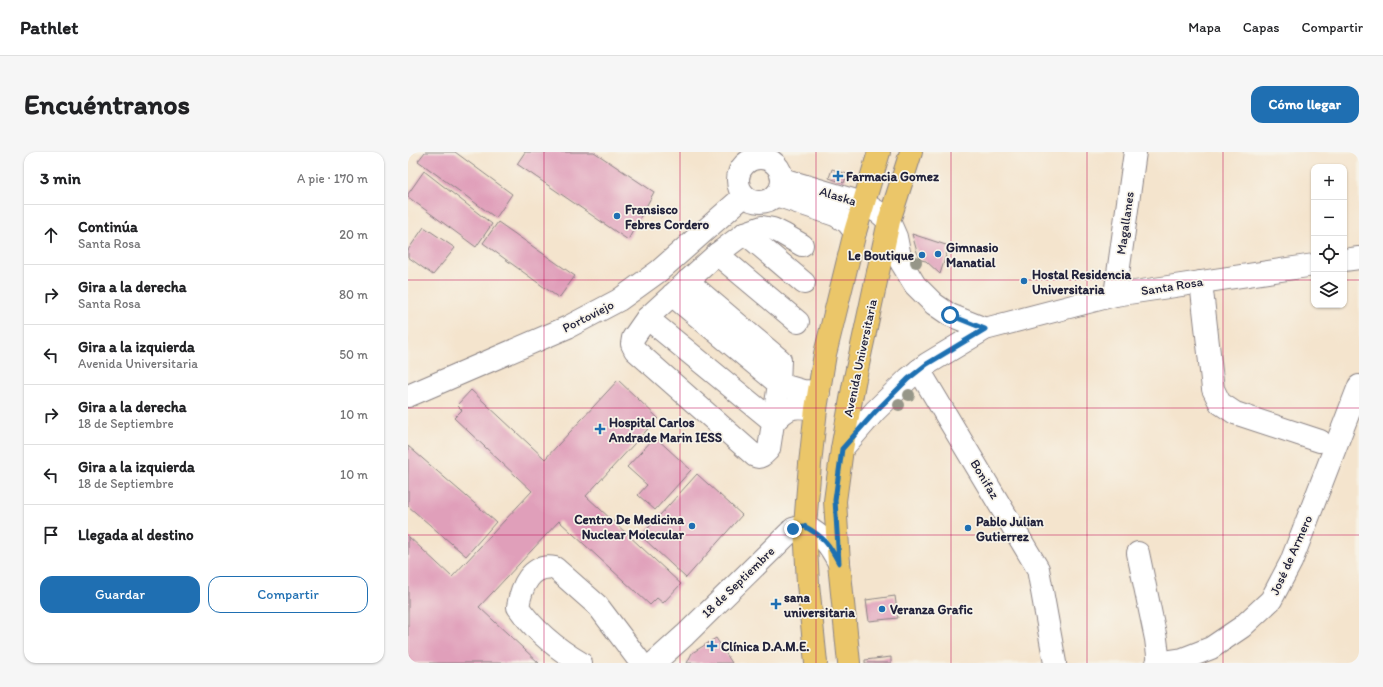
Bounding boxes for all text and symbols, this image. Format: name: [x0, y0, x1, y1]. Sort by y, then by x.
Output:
text: Pathlet: [20, 16, 78, 39]
text: Mapa: [1188, 19, 1221, 36]
text: Capas: [1243, 19, 1280, 36]
text: Compartir: [1302, 19, 1363, 36]
button: Cómo llegar: [1251, 86, 1359, 123]
text: Encuéntranos: [24, 87, 190, 121]
map controls: [1311, 164, 1347, 308]
button: +: [1311, 164, 1347, 200]
text: 3 min: [40, 168, 81, 188]
place label: Farmacia Gomez: [846, 169, 940, 184]
text: A pie · 170 m: [297, 171, 368, 186]
marker: Farmacia Gomez: [833, 171, 843, 181]
street label: Alaska: [818, 183, 859, 209]
street label: Magallanes: [1113, 190, 1137, 255]
button: −: [1311, 200, 1347, 236]
place label: Fransisco Febres Cordero: [625, 202, 710, 232]
marker: Fransisco Febres Cordero: [612, 211, 622, 221]
text: Continúa: [78, 218, 138, 236]
icon: ahead: [40, 224, 62, 246]
text: 20 m: [339, 227, 368, 242]
text: Santa Rosa: [78, 236, 141, 251]
button: locate: [1311, 236, 1347, 272]
place label: Gimnasio Manatial: [946, 240, 999, 270]
place label: Le Boutique: [848, 248, 914, 264]
marker: Gimnasio Manatial: [933, 249, 943, 259]
marker: Le Boutique: [917, 250, 927, 260]
place label: Hostal Residencia Universitaria: [1032, 267, 1131, 297]
button: layers: [1311, 272, 1347, 308]
street label: Santa Rosa: [1140, 274, 1204, 298]
marker: Hostal Residencia Universitaria: [1019, 276, 1029, 286]
text: Gira a la derecha: [78, 278, 187, 296]
icon: right: [40, 284, 62, 306]
text: 80 m: [339, 287, 368, 302]
text: Santa Rosa: [78, 296, 141, 311]
street label: Portoviejo: [560, 297, 617, 335]
street label: Avenida Universitaria: [840, 298, 880, 418]
route start: [941, 306, 959, 324]
text: Gira a la izquierda: [78, 338, 195, 356]
icon: left: [40, 344, 62, 366]
text: 50 m: [339, 347, 368, 362]
text: Avenida Universitaria: [78, 356, 198, 371]
text: Gira a la derecha: [78, 398, 187, 416]
icon: right: [40, 404, 62, 426]
text: 10 m: [340, 407, 368, 422]
place label: Hospital Carlos Andrade Marin IESS: [608, 415, 723, 445]
text: 18 de Septiembre: [78, 416, 174, 431]
marker: Hospital Carlos Andrade Marin IESS: [594, 423, 606, 435]
street label: Bonifaz: [967, 457, 1003, 501]
text: Gira a la izquierda: [78, 458, 195, 476]
icon: left: [40, 464, 62, 486]
text: 10 m: [340, 467, 368, 482]
text: 18 de Septiembre: [78, 476, 174, 491]
place label: Centro De Medicina Nuclear Molecular: [574, 512, 685, 542]
street label: José de Armero: [1267, 512, 1315, 597]
place label: Pablo Julian Gutierrez: [976, 514, 1044, 544]
route end: [784, 520, 802, 538]
marker: Centro De Medicina Nuclear Molecular: [687, 521, 697, 531]
marker: Pablo Julian Gutierrez: [963, 523, 973, 533]
icon: arrive: [40, 524, 62, 546]
text: Llegada al destino: [78, 526, 194, 544]
street label: 18 de Septiembre: [698, 543, 778, 621]
button: Guardar: [40, 576, 200, 613]
button: Compartir: [208, 576, 368, 613]
place label: sana universitaria: [783, 590, 855, 620]
marker: sana universitaria: [771, 599, 781, 609]
place label: Veranza Grafic: [890, 602, 973, 617]
marker: Veranza Grafic: [877, 604, 887, 614]
place label: Clínica D.A.M.E.: [721, 639, 810, 654]
marker: Clínica D.A.M.E.: [706, 640, 718, 652]

